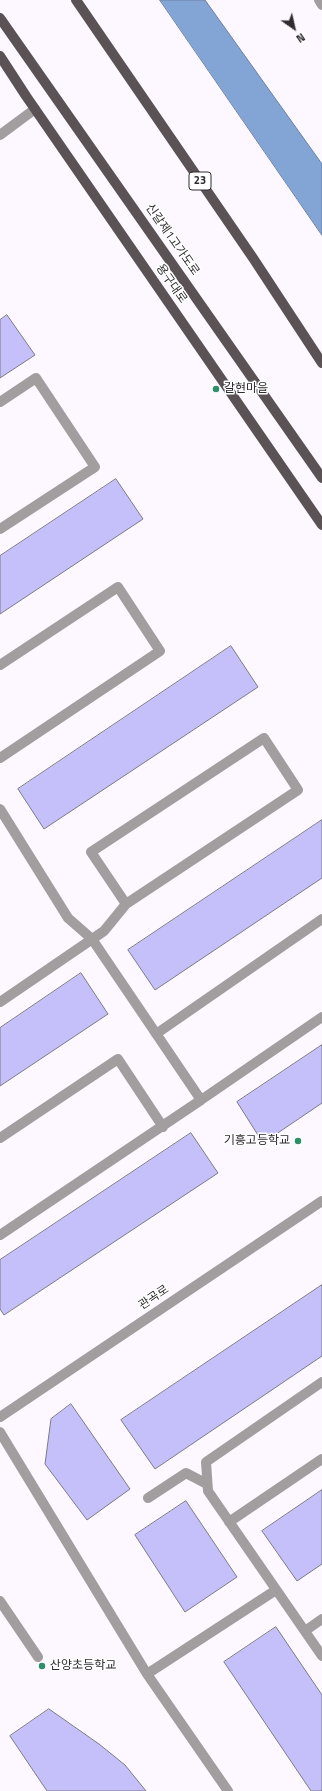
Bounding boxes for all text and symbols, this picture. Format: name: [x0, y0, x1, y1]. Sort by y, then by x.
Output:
north arrow: [274, 8, 314, 48]
text: N: [293, 29, 308, 47]
road number: 23: [189, 172, 211, 190]
street label: 신갈제1고가도로: [142, 201, 202, 279]
street label: 용구대로: [152, 262, 190, 306]
place label: 갈현마을: [224, 382, 268, 396]
marker: 갈현마을: [211, 384, 221, 394]
place label: 기흥고등학교: [224, 1134, 290, 1148]
marker: 기흥고등학교: [293, 1136, 303, 1146]
street label: 관곡로: [136, 1283, 172, 1313]
place label: 산양초등학교: [50, 1659, 116, 1673]
marker: 산양초등학교: [37, 1661, 47, 1671]

